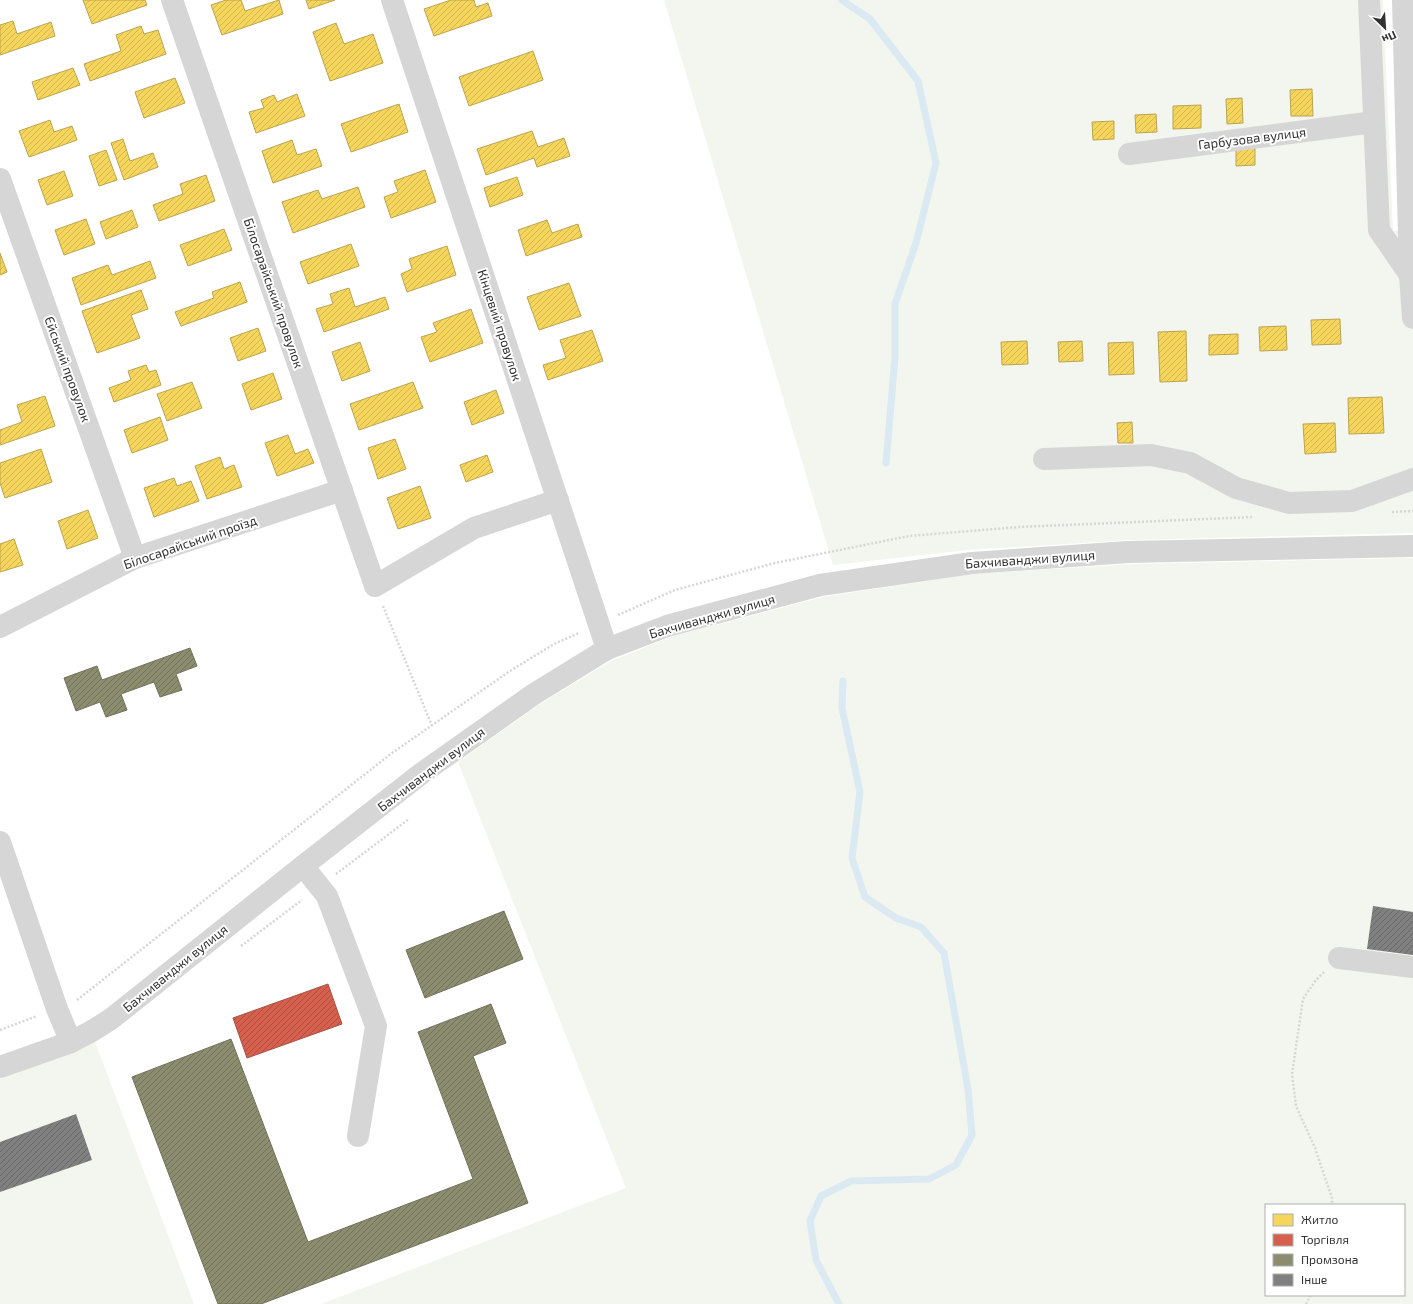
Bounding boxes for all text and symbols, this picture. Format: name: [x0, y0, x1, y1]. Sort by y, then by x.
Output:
north arrow: [1365, 8, 1405, 48]
text: Пн: [1380, 29, 1399, 46]
street label: Гарбузова вулиця: [1197, 123, 1307, 153]
street label: Білосарайський провулок: [241, 216, 307, 370]
street label: Кінцевий провулок: [474, 267, 526, 383]
street label: Єйський провулок: [41, 314, 95, 424]
street label: Білосарайський проїзд: [121, 512, 259, 572]
street label: Бахчиванджи вулиця: [965, 546, 1095, 572]
street label: Бахчиванджи вулиця: [647, 590, 777, 642]
street label: Бахчиванджи вулиця: [374, 723, 488, 815]
street label: Бахчиванджи вулиця: [119, 921, 231, 1015]
legend: [1265, 1204, 1405, 1296]
text: Житло: [1301, 1212, 1339, 1226]
text: Торгівля: [1301, 1232, 1349, 1246]
text: Промзона: [1301, 1252, 1358, 1266]
text: Інше: [1301, 1272, 1327, 1286]

